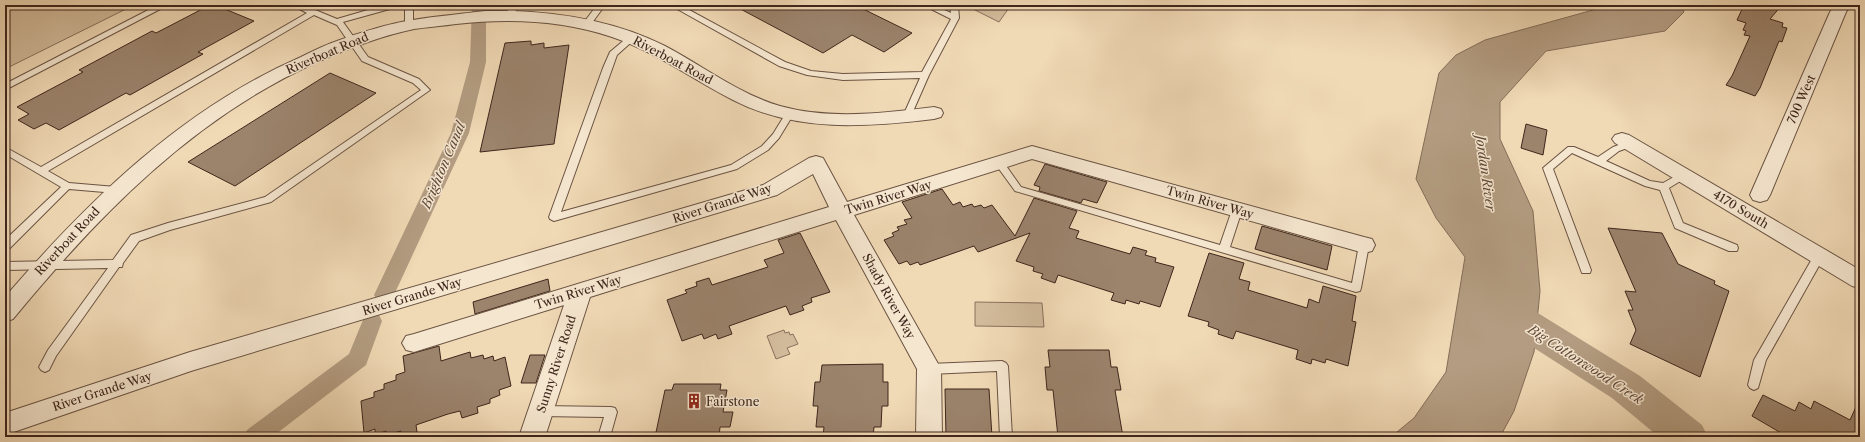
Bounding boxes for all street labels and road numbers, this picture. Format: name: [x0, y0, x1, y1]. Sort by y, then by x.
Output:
street label: Riverboat Road: [283, 29, 371, 77]
street label: Riverboat Road: [631, 33, 716, 88]
street label: 700 West: [1784, 71, 1819, 126]
street label: Twin River Way: [843, 177, 934, 217]
street label: River Grande Way: [671, 180, 774, 226]
street label: Twin River Way: [1165, 182, 1256, 222]
street label: 4170 South: [1710, 187, 1772, 232]
street label: Riverboat Road: [31, 203, 103, 278]
street label: Shady River Way: [859, 251, 919, 342]
street label: Twin River Way: [533, 272, 624, 312]
street label: River Grande Way: [360, 274, 464, 318]
street label: Sunny River Road: [533, 313, 579, 415]
street label: River Grande Way: [51, 368, 154, 414]

